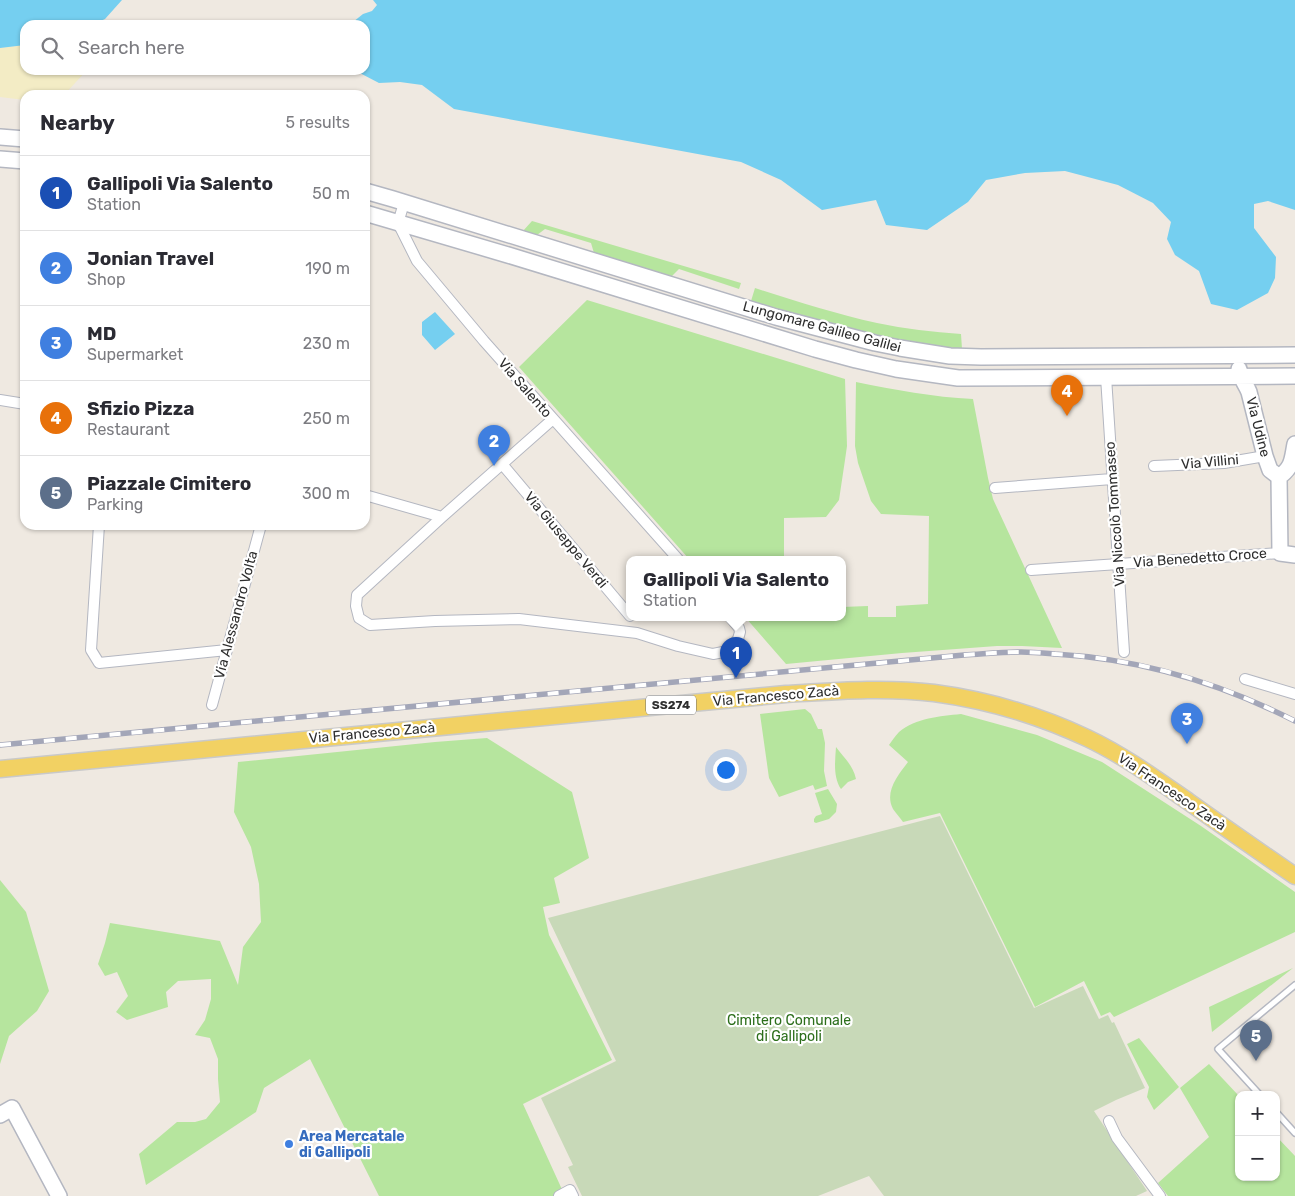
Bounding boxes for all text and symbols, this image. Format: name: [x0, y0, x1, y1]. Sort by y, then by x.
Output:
search box: [20, 20, 370, 75]
icon: search: [38, 34, 66, 62]
text: Search here: [78, 36, 185, 59]
text: Nearby: [40, 110, 115, 135]
text: 5 results: [286, 113, 350, 132]
text: Gallipoli Via Salento: [87, 172, 273, 195]
text: 1: [52, 184, 60, 203]
text: 50 m: [312, 184, 350, 203]
text: Station: [87, 195, 141, 214]
text: Jonian Travel: [87, 247, 214, 270]
text: 2: [51, 259, 61, 278]
text: 190 m: [305, 259, 350, 278]
text: Shop: [87, 270, 125, 289]
street label: Lungomare Galileo Galilei: [741, 298, 903, 356]
text: MD: [87, 322, 116, 345]
text: 3: [51, 334, 61, 353]
text: 230 m: [303, 334, 350, 353]
text: Supermarket: [87, 345, 183, 364]
street label: Via Salento: [495, 355, 555, 421]
pin: 4: [1051, 375, 1083, 416]
street label: Via Udine: [1242, 395, 1274, 459]
text: Sfizio Pizza: [87, 397, 195, 420]
text: 4: [51, 409, 61, 428]
text: 250 m: [303, 409, 350, 428]
text: Restaurant: [87, 420, 170, 439]
pin: 2: [478, 425, 510, 466]
street label: Via Niccolò Tommaseo: [1101, 441, 1129, 587]
street label: Via Villini: [1180, 451, 1240, 473]
text: Piazzale Cimitero: [87, 472, 251, 495]
text: 5: [51, 484, 61, 503]
text: 300 m: [302, 484, 350, 503]
street label: Via Giuseppe Verdi: [521, 488, 611, 592]
text: Parking: [87, 495, 143, 514]
street label: Via Benedetto Croce: [1133, 545, 1268, 571]
street label: Via Alessandro Volta: [211, 549, 261, 681]
popup: [626, 556, 846, 621]
text: Gallipoli Via Salento: [643, 568, 829, 591]
text: Station: [643, 591, 697, 610]
pin: 1: [720, 637, 752, 678]
street label: Via Francesco Zacà: [712, 682, 840, 710]
road number: SS274: [646, 696, 696, 714]
pin: 3: [1171, 703, 1203, 744]
street label: Via Francesco Zacà: [308, 719, 436, 747]
street label: Via Francesco Zacà: [1115, 750, 1229, 834]
your location: [713, 757, 739, 783]
park label: Cimitero Comunale di Gallipoli: [727, 1012, 851, 1045]
pin: 5: [1240, 1020, 1272, 1061]
map controls: [1235, 1091, 1280, 1181]
button: +: [1235, 1091, 1280, 1136]
place label: Area Mercatale di Gallipoli: [299, 1128, 405, 1161]
button: −: [1235, 1136, 1280, 1181]
marker: Area Mercatale di Gallipoli: [283, 1138, 295, 1150]

